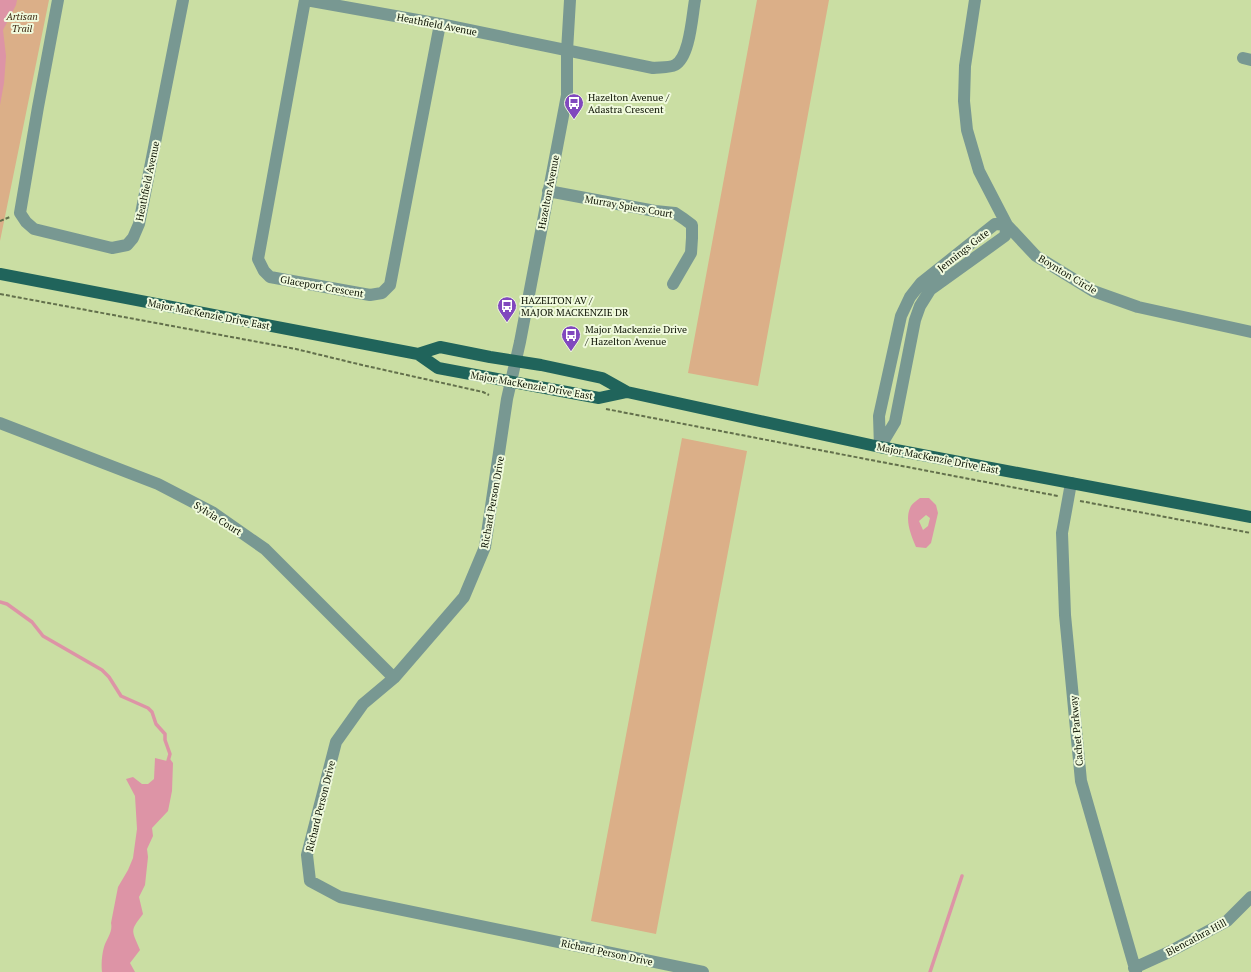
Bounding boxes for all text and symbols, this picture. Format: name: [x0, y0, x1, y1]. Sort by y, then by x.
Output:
park label: Artisan Trail: [5, 10, 38, 35]
street label: Heathfield Avenue: [396, 10, 478, 39]
place label: Hazelton Avenue / Adastra Crescent: [588, 91, 670, 116]
bus stop icon: Hazelton Avenue / Adastra Crescent: [563, 92, 585, 120]
street label: Heathfield Avenue: [133, 140, 162, 222]
street label: Hazelton Avenue: [535, 154, 562, 230]
street label: Murray Spiers Court: [584, 192, 674, 221]
street label: Jennings Gate: [935, 226, 992, 275]
street label: Boynton Circle: [1036, 252, 1099, 297]
street label: Glaceport Crescent: [279, 273, 365, 300]
place label: HAZELTON AV / MAJOR MACKENZIE DR: [521, 294, 629, 319]
bus stop icon: HAZELTON AV / MAJOR MACKENZIE DR: [496, 295, 518, 323]
street label: Major MacKenzie Drive East: [147, 296, 271, 333]
place label: Major Mackenzie Drive / Hazelton Avenue: [584, 323, 687, 348]
bus stop icon: Major Mackenzie Drive / Hazelton Avenue: [560, 324, 582, 352]
street label: Major MacKenzie Drive East: [470, 368, 595, 403]
street label: Major MacKenzie Drive East: [876, 440, 1000, 477]
street label: Richard Person Drive: [478, 455, 507, 549]
street label: Sylvia Court: [191, 499, 244, 538]
street label: Cachet Parkway: [1067, 694, 1086, 767]
street label: Richard Person Drive: [303, 759, 338, 853]
street label: Blencathra Hill: [1164, 916, 1229, 959]
street label: Richard Person Drive: [560, 936, 654, 969]

